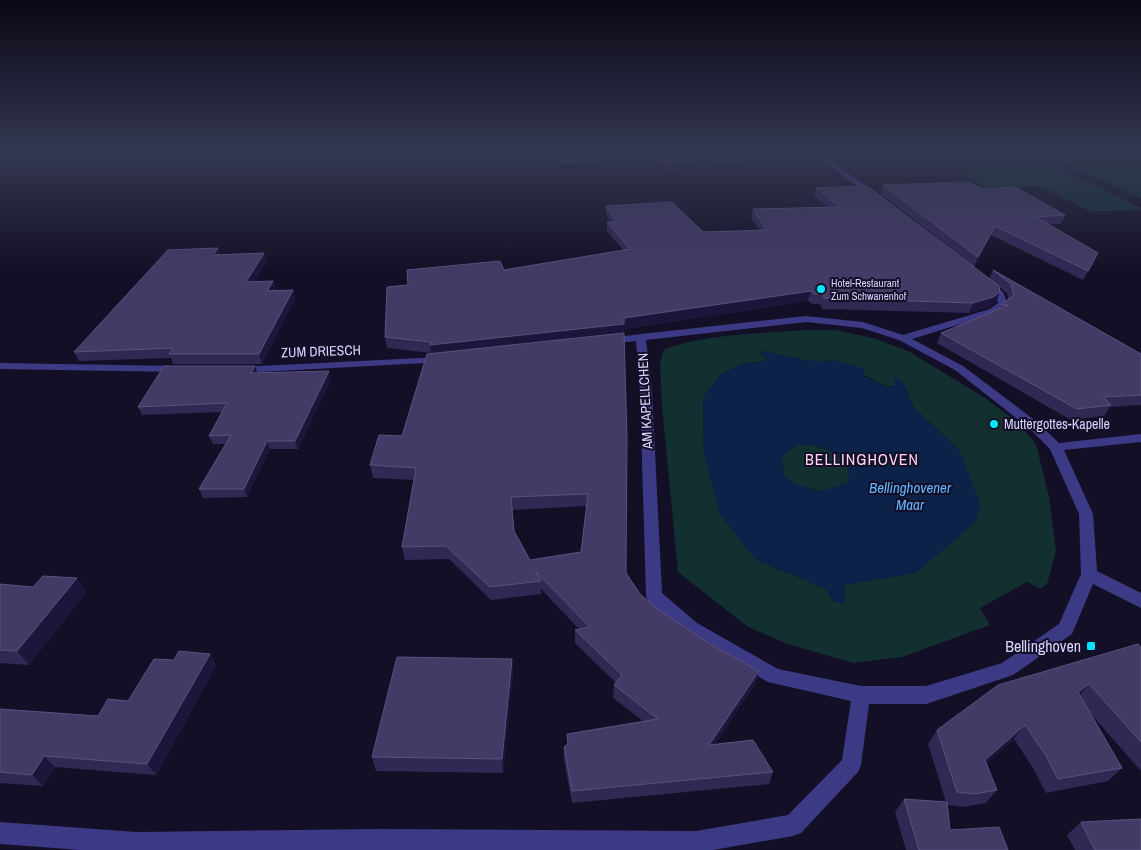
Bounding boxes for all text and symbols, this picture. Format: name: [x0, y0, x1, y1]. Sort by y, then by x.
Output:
place label: Hotel-Restaurant Zum Schwanenhof: [831, 276, 907, 303]
marker: Hotel-Restaurant Zum Schwanenhof: [815, 283, 827, 295]
street label: ZUM DRIESCH: [281, 341, 361, 361]
street label: AM KAPELLCHEN: [633, 352, 657, 451]
place label: Muttergottes-Kapelle: [1004, 415, 1110, 433]
marker: Muttergottes-Kapelle: [988, 418, 1000, 430]
district label: BELLINGHOVEN: [805, 448, 919, 470]
water label: Bellinghovener Maar: [869, 477, 952, 515]
place label: Bellinghoven: [1005, 635, 1081, 657]
marker: Bellinghoven: [1085, 640, 1097, 652]

